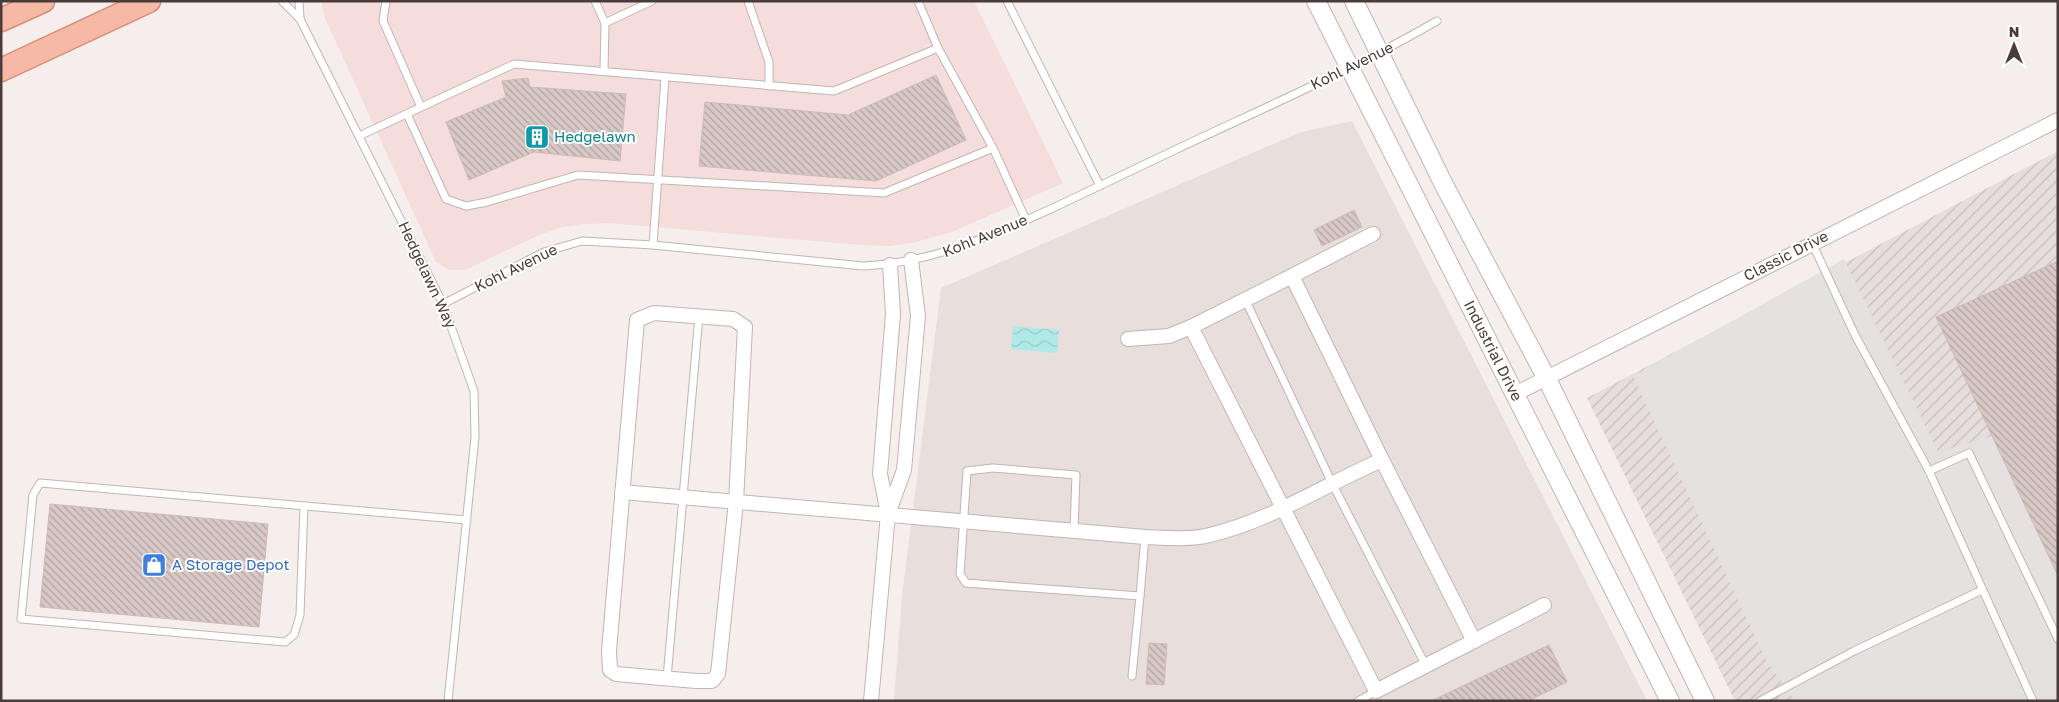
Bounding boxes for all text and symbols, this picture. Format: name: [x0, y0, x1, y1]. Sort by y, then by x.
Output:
north arrow: [1989, 20, 2039, 70]
text: N: [2009, 23, 2019, 40]
street label: Kohl Avenue: [1307, 37, 1396, 93]
building icon: Hedgelawn: [524, 124, 550, 150]
place label: Hedgelawn: [554, 127, 636, 145]
street label: Kohl Avenue: [940, 210, 1030, 260]
street label: Hedgelawn Way: [395, 218, 461, 331]
street label: Classic Drive: [1740, 226, 1831, 284]
street label: Kohl Avenue: [471, 239, 560, 295]
street label: Industrial Drive: [1461, 297, 1527, 404]
shop icon: A Storage Depot: [141, 552, 167, 578]
place label: A Storage Depot: [172, 555, 289, 573]

